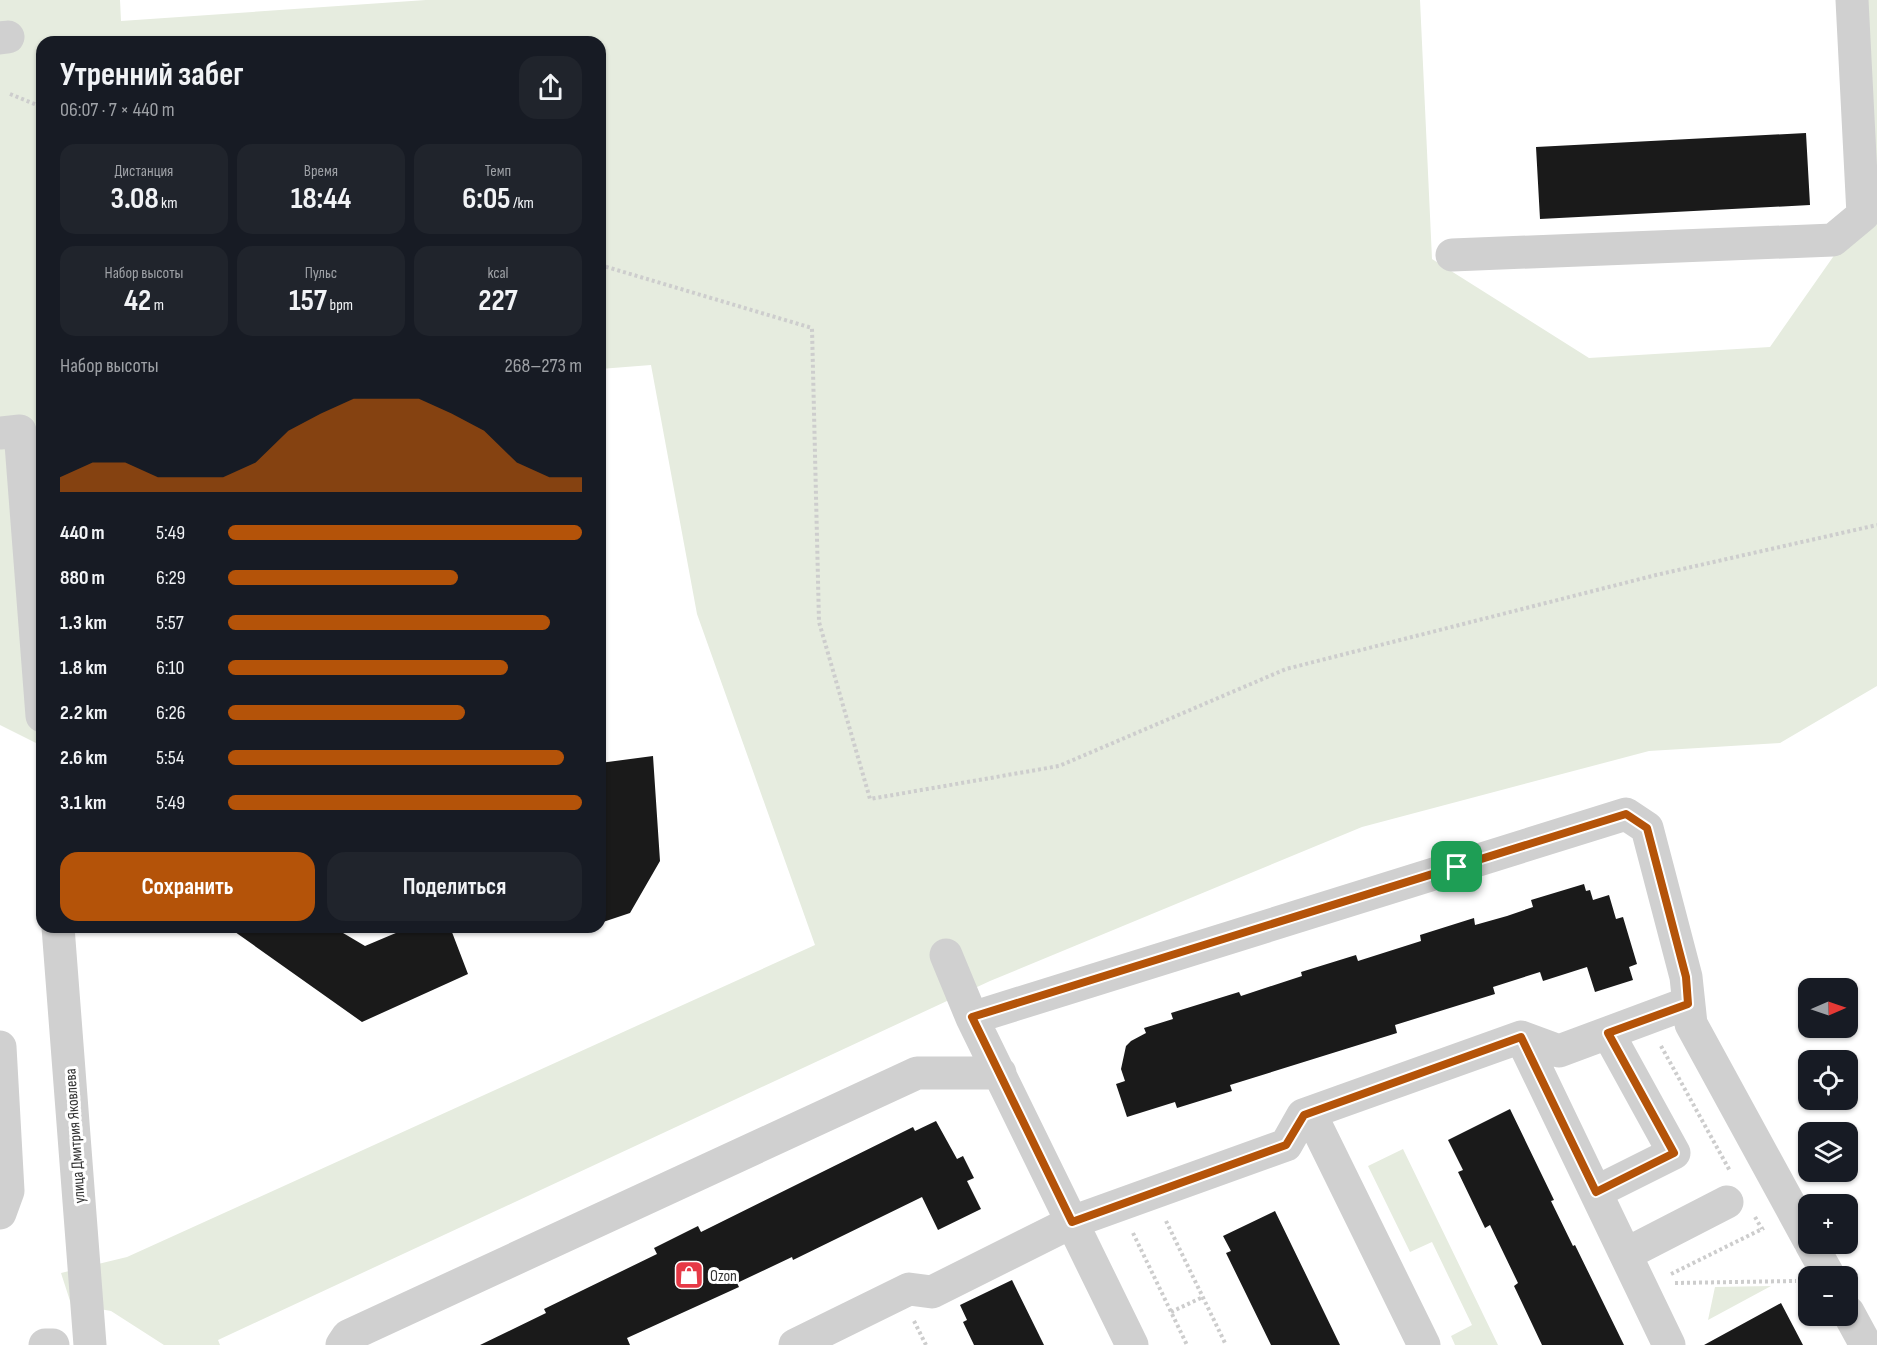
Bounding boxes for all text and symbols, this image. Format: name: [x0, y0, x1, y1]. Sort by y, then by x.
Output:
text: Утренний забег: [60, 55, 244, 95]
button: share: [519, 56, 582, 119]
text: 06:07 · 7 × 440 m: [60, 98, 175, 122]
text: Дистанция: [115, 162, 173, 181]
text: Время: [304, 162, 338, 181]
text: Темп: [485, 162, 511, 181]
text: 3.08: [111, 181, 159, 217]
text: 18:44: [291, 181, 351, 217]
text: 6:05: [462, 181, 510, 217]
text: km: [159, 194, 177, 213]
text: /km: [510, 194, 534, 213]
text: Набор высоты: [105, 264, 183, 283]
text: Пульс: [305, 264, 337, 283]
text: kcal: [487, 264, 509, 283]
text: 42: [124, 283, 151, 319]
text: 157: [289, 283, 327, 319]
text: 227: [478, 283, 518, 319]
text: m: [151, 296, 164, 315]
text: bpm: [327, 296, 353, 315]
text: Набор высоты: [60, 354, 159, 378]
text: 268–273 m: [504, 354, 582, 378]
text: 440 m: [60, 521, 105, 545]
text: 5:49: [156, 521, 185, 545]
text: 880 m: [60, 566, 105, 590]
text: 6:29: [156, 566, 186, 590]
text: 1.3 km: [60, 611, 107, 635]
text: 5:57: [156, 611, 184, 635]
text: 1.8 km: [60, 656, 107, 680]
text: 6:10: [156, 656, 184, 680]
text: 2.2 km: [60, 701, 107, 725]
text: 6:26: [156, 701, 186, 725]
text: 2.6 km: [60, 746, 107, 770]
text: 5:54: [156, 746, 184, 770]
text: 3.1 km: [60, 791, 106, 815]
text: 5:49: [156, 791, 185, 815]
pin: [1431, 841, 1482, 892]
icon: arrive: [1440, 850, 1473, 883]
button: Сохранить: [60, 852, 315, 921]
button: Поделиться: [327, 852, 582, 921]
north arrow: [1798, 978, 1858, 1038]
map controls: [1798, 978, 1858, 1326]
button: locate: [1798, 1050, 1858, 1110]
street label: улица Дмитрия Яковлева: [61, 1068, 90, 1204]
button: layers: [1798, 1122, 1858, 1182]
button: +: [1798, 1194, 1858, 1254]
shop icon: Ozon: [673, 1259, 705, 1291]
button: −: [1798, 1266, 1858, 1326]
place label: Ozon: [710, 1267, 737, 1286]

